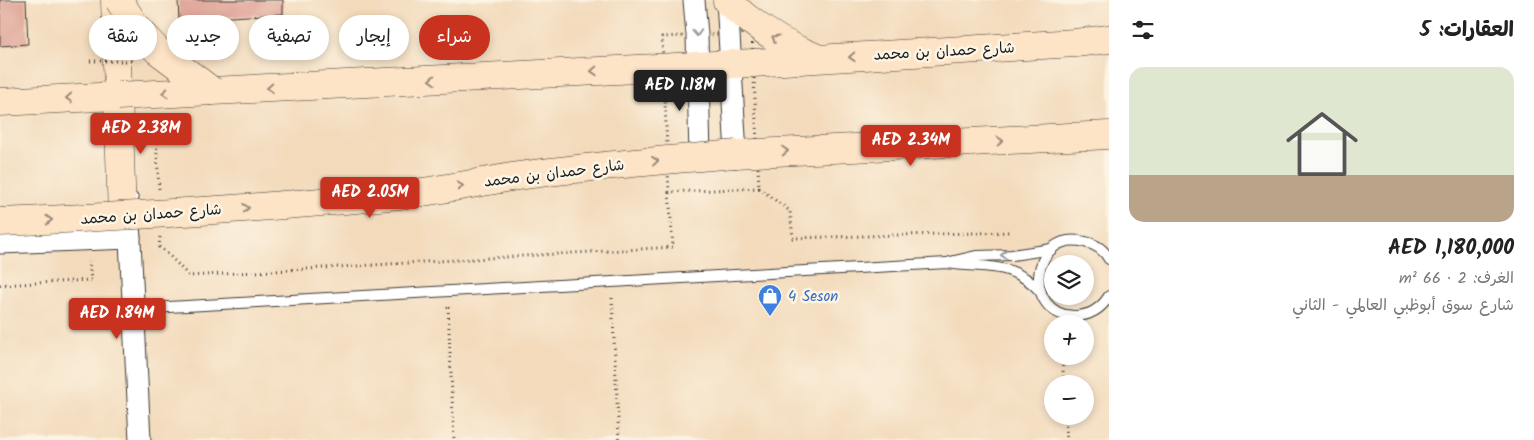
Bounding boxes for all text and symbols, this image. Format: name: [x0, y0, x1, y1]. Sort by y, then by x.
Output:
text: العقارات: 5: [1420, 14, 1514, 47]
chip: شقة: [89, 15, 157, 60]
chip: جديد: [167, 15, 239, 60]
chip: تصفية: [249, 15, 329, 60]
chip: إيجار: [339, 15, 409, 60]
chip: شراء: [419, 15, 490, 60]
icon: filters: [1129, 16, 1157, 44]
one-way arrow: [691, 29, 702, 37]
one-way arrow: [771, 35, 780, 44]
street label: شارع حمدان بن محمد: [873, 36, 1015, 68]
one-way arrow: [847, 51, 855, 62]
one-way arrow: [590, 65, 598, 76]
pin: AED 1.18M: [623, 70, 737, 112]
text: AED 1.18M: [645, 73, 715, 98]
one-way arrow: [428, 74, 436, 85]
one-way arrow: [265, 83, 273, 94]
one-way arrow: [161, 88, 169, 99]
one-way arrow: [65, 92, 73, 103]
icon: home: [1277, 99, 1367, 189]
pin: AED 2.38M: [84, 112, 198, 155]
text: AED 2.38M: [101, 116, 181, 141]
pin: AED 2.34M: [854, 124, 968, 167]
text: AED 2.34M: [872, 128, 950, 153]
one-way arrow: [996, 136, 1004, 147]
one-way arrow: [781, 146, 789, 157]
street label: شارع حمدان بن محمد: [483, 153, 626, 195]
one-way arrow: [652, 156, 660, 167]
pin: AED 2.05M: [313, 176, 427, 219]
text: AED 2.05M: [331, 180, 409, 205]
one-way arrow: [455, 182, 464, 192]
street label: شارع حمدان بن محمد: [80, 198, 222, 232]
one-way arrow: [242, 202, 250, 213]
one-way arrow: [45, 215, 53, 225]
text: AED 1,180,000: [1388, 232, 1514, 265]
one-way arrow: [999, 250, 1007, 261]
map controls: [1044, 255, 1094, 425]
button: layers: [1044, 255, 1094, 305]
text: الغرف: 2 · 66 m²: [1399, 266, 1514, 291]
shop icon: 4 Seson: [757, 283, 783, 317]
place label: 4 Seson: [788, 285, 838, 309]
text: شارع سوق أبوظبي العالمي - الثاني: [1292, 293, 1514, 318]
pin: AED 1.84M: [60, 298, 174, 340]
text: AED 1.84M: [80, 301, 154, 326]
button: +: [1044, 315, 1094, 365]
button: −: [1044, 375, 1094, 425]

